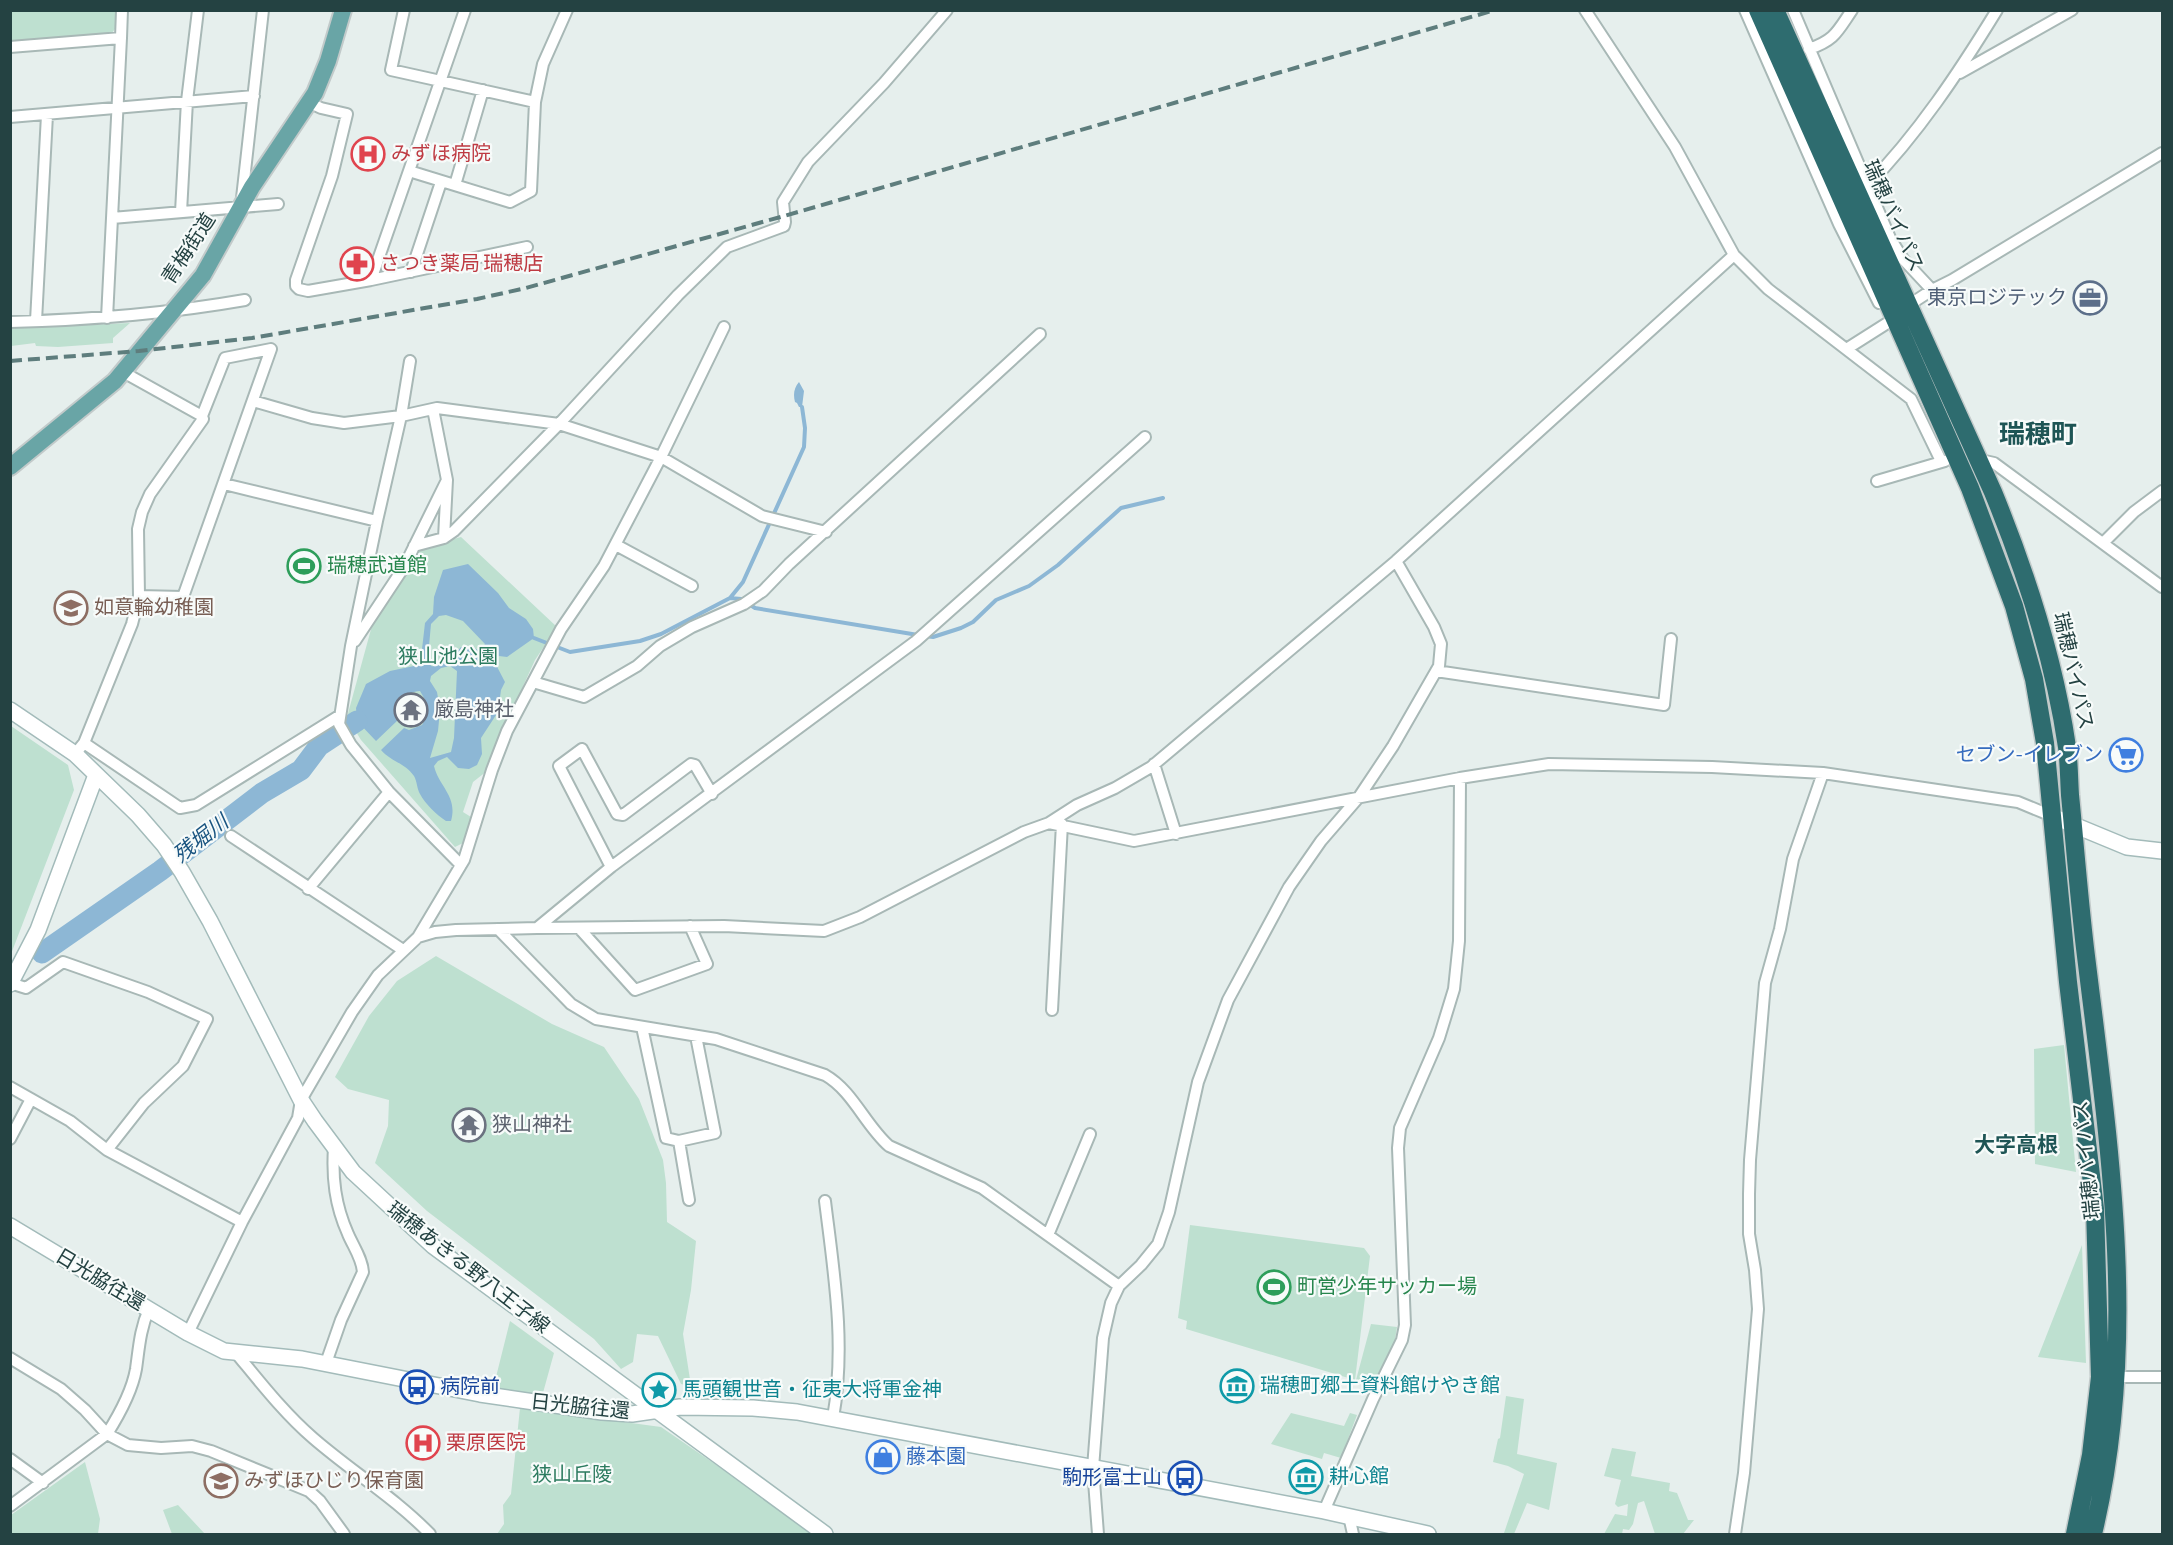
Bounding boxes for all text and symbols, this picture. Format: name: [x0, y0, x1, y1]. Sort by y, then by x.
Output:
hospital icon: みずほ病院: [350, 136, 386, 172]
place label: みずほ病院: [391, 142, 491, 166]
street label: 瑞穂バイパス: [1858, 156, 1928, 276]
street label: 青梅街道: [157, 209, 221, 289]
pharmacy icon: さつき薬局 瑞穂店: [339, 246, 375, 282]
place label: さつき薬局 瑞穂店: [380, 252, 543, 276]
office icon: 東京ロジテック: [2072, 280, 2108, 316]
place label: 東京ロジテック: [1927, 286, 2067, 310]
district label: 瑞穂町: [1999, 420, 2077, 451]
sports icon: 瑞穂武道館: [286, 548, 322, 584]
place label: 瑞穂武道館: [327, 554, 427, 578]
school or university icon: 如意輪幼稚園: [53, 590, 89, 626]
place label: 如意輪幼稚園: [94, 596, 214, 620]
street label: 瑞穂バイパス: [2048, 610, 2098, 732]
park label: 狭山池公園: [398, 645, 498, 669]
temple icon: 厳島神社: [393, 692, 429, 728]
place label: 厳島神社: [434, 698, 514, 722]
supermarket icon: セブン-イレブン: [2108, 737, 2144, 773]
place label: セブン-イレブン: [1956, 743, 2103, 767]
water label: 残堀川: [168, 809, 235, 868]
street label: 瑞穂バイパス: [2069, 1099, 2105, 1221]
temple icon: 狭山神社: [451, 1107, 487, 1143]
place label: 狭山神社: [492, 1113, 572, 1137]
district label: 大字高根: [1974, 1133, 2058, 1158]
street label: 瑞穂あきる野八王子線: [382, 1197, 554, 1339]
street label: 日光脇往還: [51, 1244, 149, 1316]
sports icon: 町営少年サッカー場: [1256, 1269, 1292, 1305]
place label: 町営少年サッカー場: [1297, 1275, 1477, 1299]
museum icon: 瑞穂町郷土資料館けやき館: [1219, 1368, 1255, 1404]
bus stop icon: 病院前: [399, 1369, 435, 1405]
place icon: 馬頭観世音・征夷大将軍金神: [641, 1372, 677, 1408]
place label: 瑞穂町郷土資料館けやき館: [1260, 1374, 1500, 1398]
place label: 病院前: [440, 1375, 500, 1399]
place label: 馬頭観世音・征夷大将軍金神: [682, 1378, 942, 1402]
street label: 日光脇往還: [529, 1390, 631, 1424]
hospital icon: 栗原医院: [405, 1425, 441, 1461]
place label: 栗原医院: [446, 1431, 526, 1455]
shop icon: 藤本園: [865, 1439, 901, 1475]
place label: 藤本園: [906, 1445, 966, 1469]
museum icon: 耕心館: [1288, 1459, 1324, 1495]
bus stop icon: 駒形富士山: [1167, 1460, 1203, 1496]
school or university icon: みずほひじり保育園: [203, 1463, 239, 1499]
park label: 狭山丘陵: [532, 1463, 612, 1487]
place label: 耕心館: [1329, 1465, 1389, 1489]
place label: 駒形富士山: [1062, 1466, 1162, 1490]
place label: みずほひじり保育園: [244, 1469, 424, 1493]

